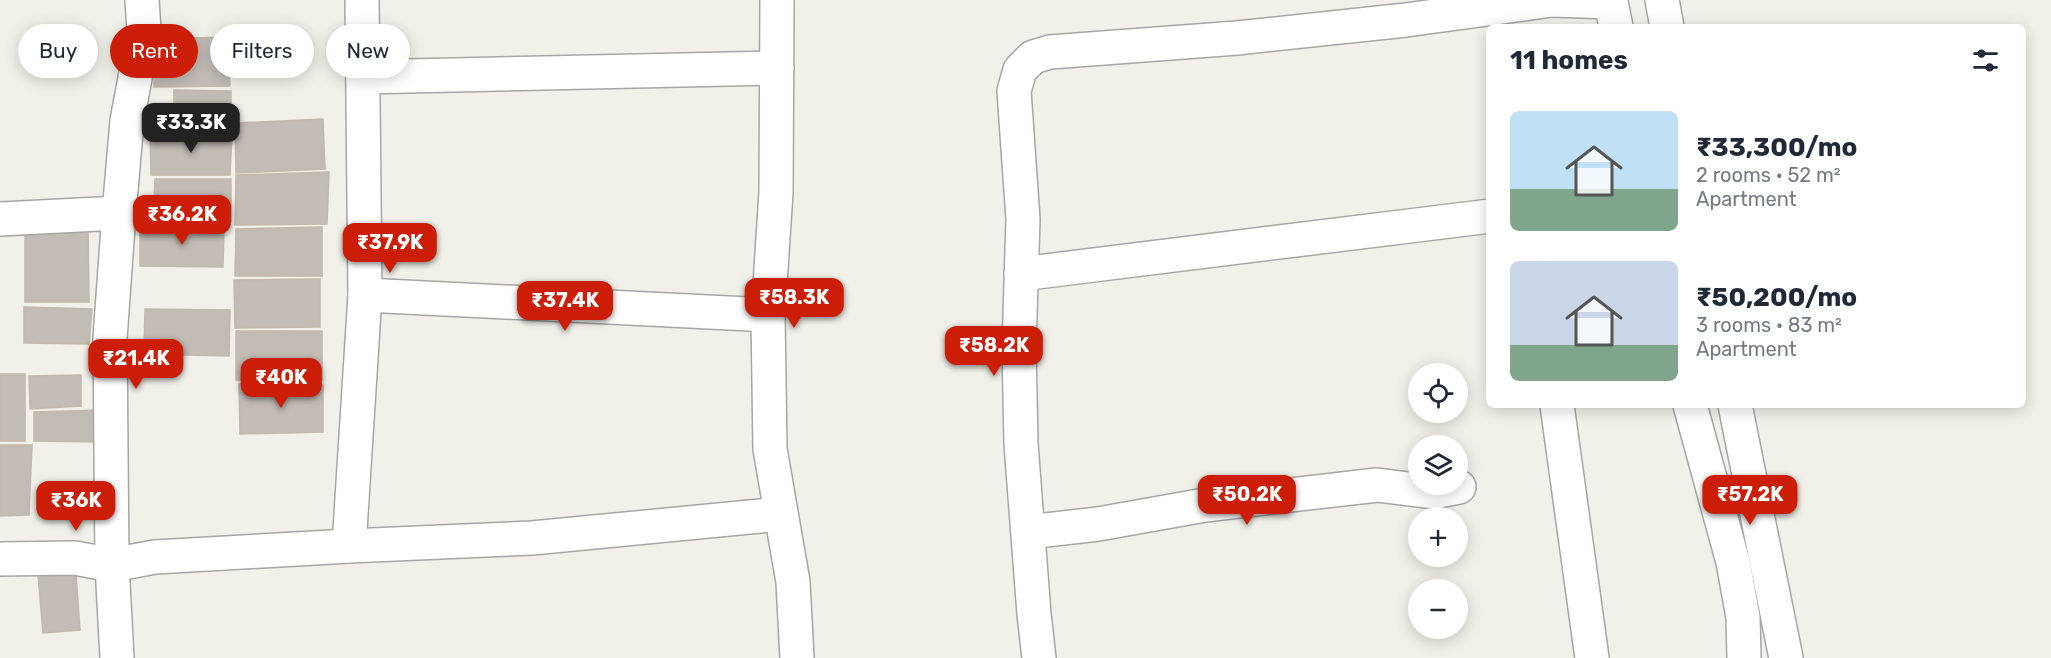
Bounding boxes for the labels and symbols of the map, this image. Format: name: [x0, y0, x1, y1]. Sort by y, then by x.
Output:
pin: ₹33.3K: [142, 103, 240, 154]
pin: ₹36.2K: [133, 195, 231, 246]
pin: ₹37.9K: [341, 223, 439, 274]
pin: ₹58.3K: [745, 278, 843, 329]
pin: ₹37.4K: [516, 281, 614, 332]
pin: ₹58.2K: [945, 326, 1043, 377]
pin: ₹21.4K: [87, 339, 185, 390]
pin: ₹40K: [245, 358, 317, 409]
pin: ₹50.2K: [1198, 475, 1296, 526]
pin: ₹57.2K: [1701, 475, 1799, 526]
pin: ₹36K: [40, 481, 112, 532]

